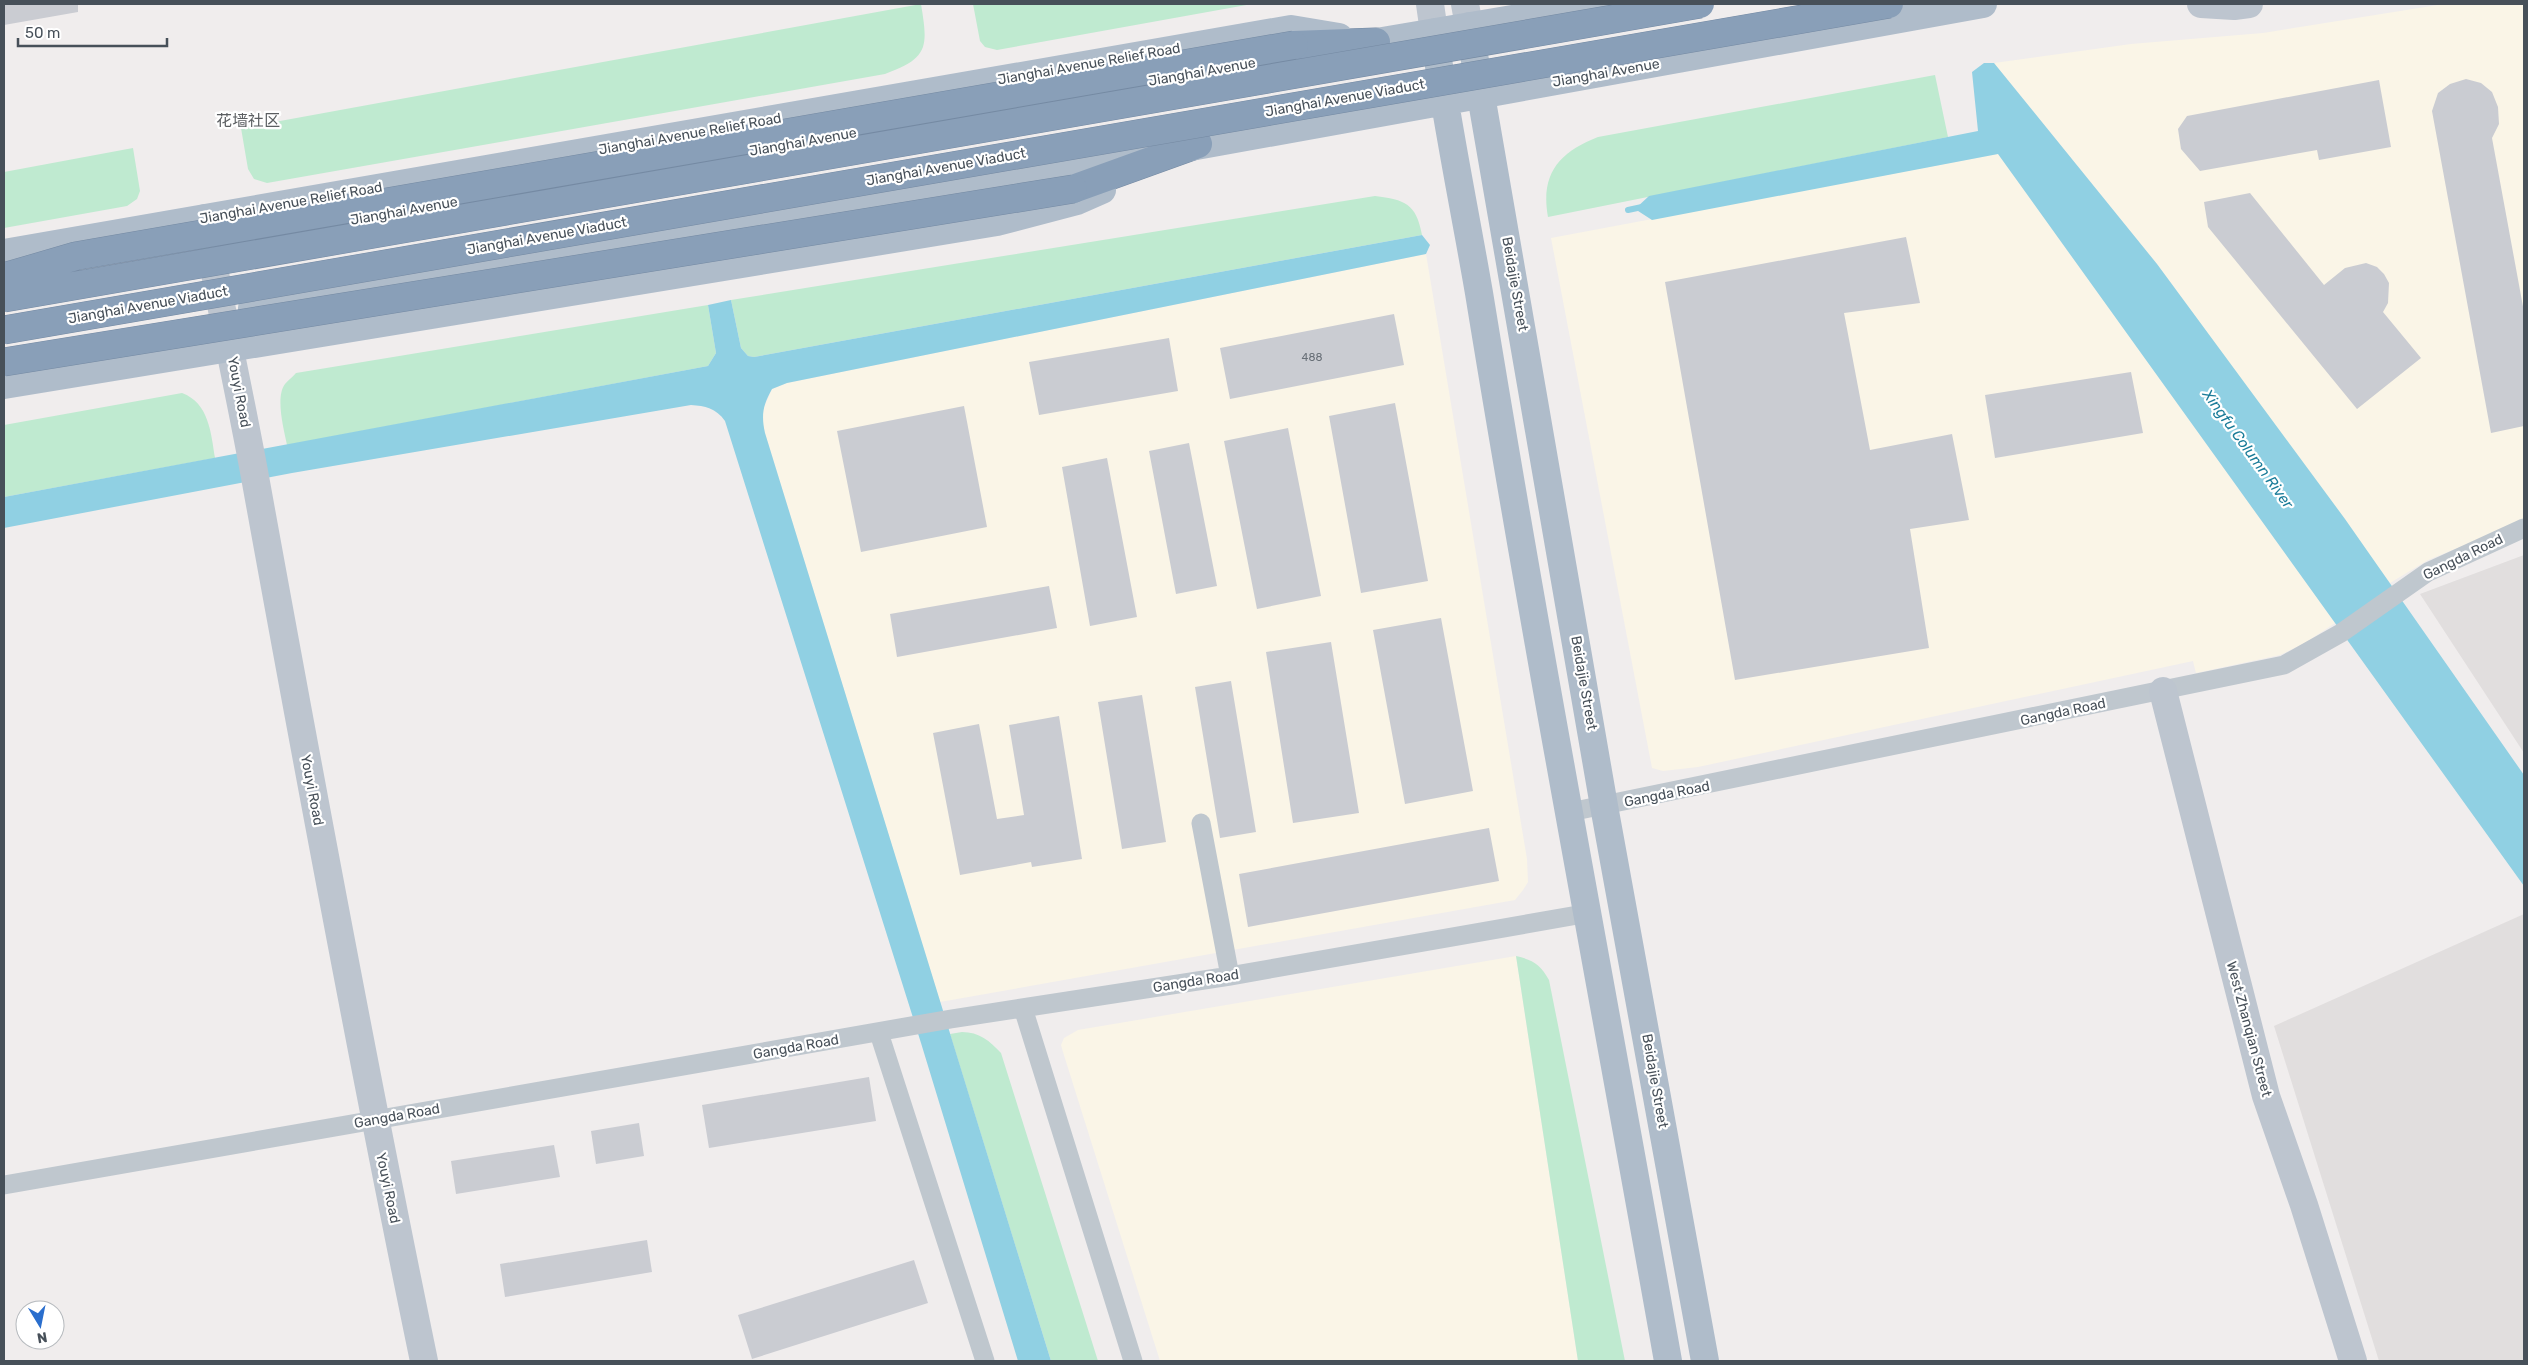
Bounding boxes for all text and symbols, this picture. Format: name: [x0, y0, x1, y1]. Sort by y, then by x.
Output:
scale bar: [18, 15, 166, 47]
text: 50 m: [25, 24, 60, 42]
street label: Jianghai Avenue Relief Road: [996, 40, 1182, 88]
street label: Jianghai Avenue: [1147, 54, 1257, 90]
street label: Jianghai Avenue: [1551, 55, 1661, 91]
street label: Jianghai Avenue Viaduct: [1264, 75, 1427, 120]
street label: Jianghai Avenue Relief Road: [597, 110, 783, 158]
district label: 花墙社区: [216, 111, 280, 130]
street label: Jianghai Avenue: [748, 124, 858, 160]
street label: Jianghai Avenue Viaduct: [865, 144, 1028, 189]
street label: Jianghai Avenue Relief Road: [198, 179, 384, 227]
street label: Jianghai Avenue: [349, 193, 459, 229]
street label: Jianghai Avenue Viaduct: [466, 213, 629, 258]
street label: Beidajie Street: [1498, 236, 1532, 333]
street label: Jianghai Avenue Viaduct: [67, 282, 230, 327]
house number: 488: [1302, 351, 1322, 364]
street label: Youyi Road: [224, 355, 254, 429]
water label: Xingfu Column River: [2198, 385, 2298, 513]
street label: Gangda Road: [2420, 530, 2506, 584]
street label: Beidajie Street: [1567, 635, 1601, 732]
street label: Gangda Road: [2019, 695, 2107, 729]
street label: Youyi Road: [297, 753, 327, 827]
street label: Gangda Road: [1623, 777, 1711, 811]
street label: West Zhanqian Street: [2223, 959, 2275, 1099]
street label: Gangda Road: [1152, 966, 1240, 996]
street label: Gangda Road: [752, 1031, 840, 1063]
street label: Beidajie Street: [1638, 1033, 1672, 1130]
street label: Gangda Road: [353, 1100, 441, 1132]
street label: Youyi Road: [372, 1151, 404, 1225]
north arrow: [15, 1300, 65, 1350]
text: N: [36, 1328, 49, 1347]

